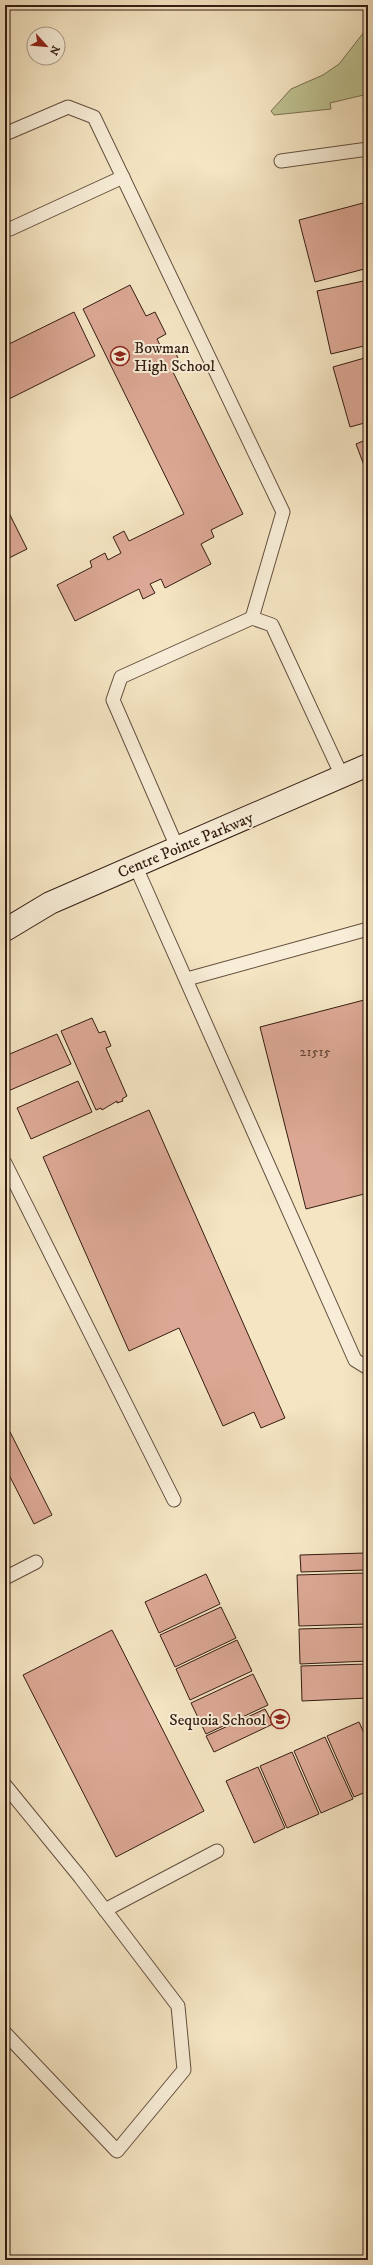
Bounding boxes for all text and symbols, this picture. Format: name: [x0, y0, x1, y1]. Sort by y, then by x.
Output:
north arrow: [26, 26, 66, 66]
text: N: [46, 43, 62, 57]
place label: Bowman High School: [134, 338, 215, 376]
school or university icon: Bowman High School: [109, 345, 131, 367]
street label: Centre Pointe Parkway: [115, 807, 257, 883]
house number: 21515: [300, 1043, 330, 1061]
school or university icon: Sequoia School: [269, 1708, 291, 1730]
place label: Sequoia School: [169, 1710, 266, 1730]

